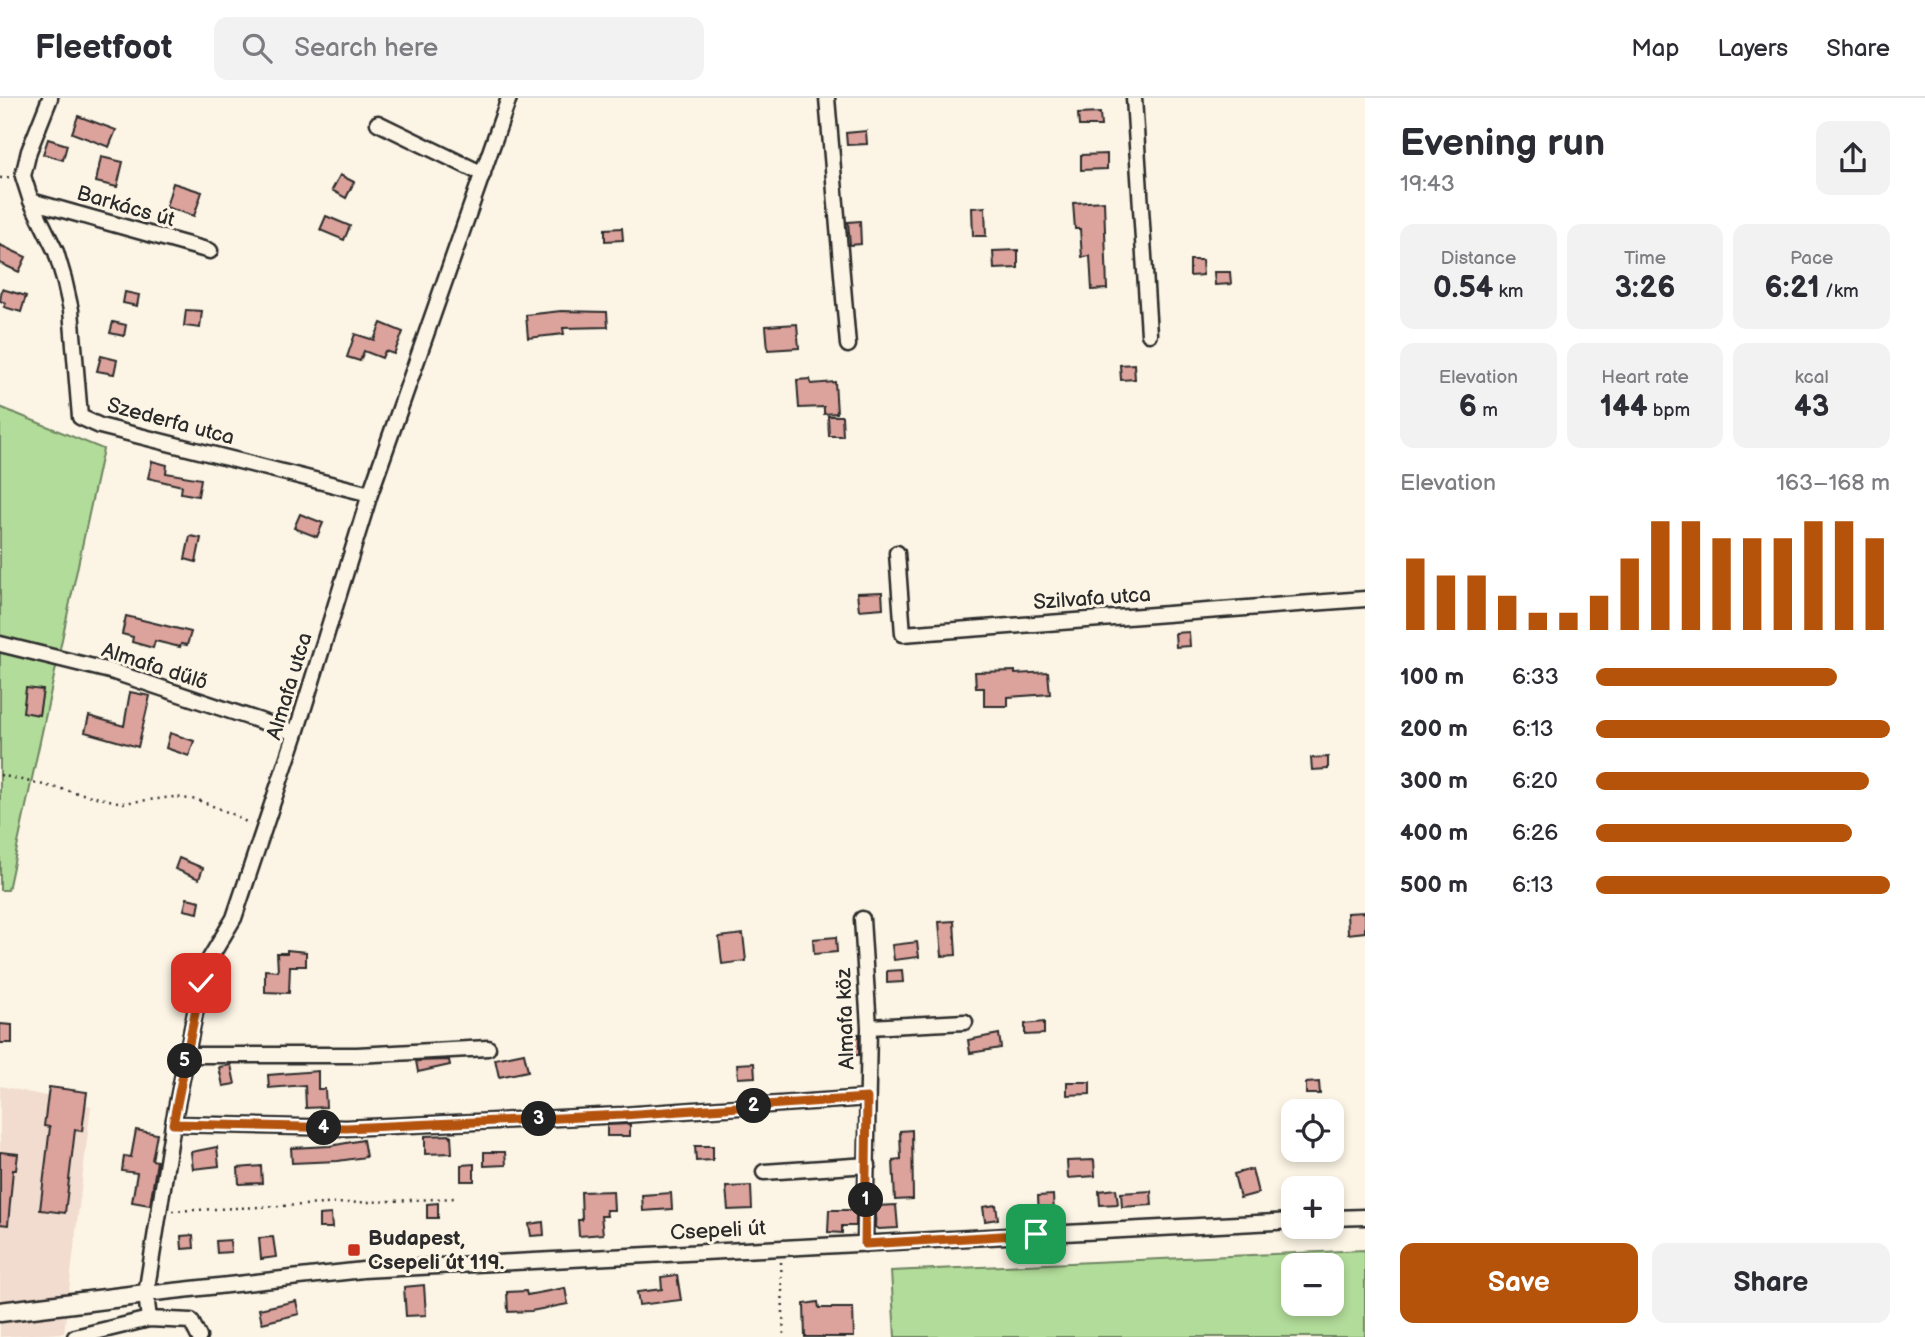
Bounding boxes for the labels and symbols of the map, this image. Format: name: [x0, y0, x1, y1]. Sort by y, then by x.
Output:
street label: Barkács út: [74, 181, 178, 233]
street label: Szederfa utca: [104, 392, 237, 450]
street label: Szilvafa utca: [1032, 582, 1152, 615]
street label: Almafa utca: [261, 630, 318, 743]
street label: Almafa dűlő: [99, 638, 211, 695]
pin: [171, 953, 231, 1013]
street label: Almafa köz: [831, 967, 860, 1070]
pin: 5: [168, 1044, 202, 1079]
pin: 2: [736, 1088, 772, 1124]
pin: 3: [522, 1102, 556, 1136]
pin: 4: [306, 1110, 342, 1146]
pin: 1: [848, 1182, 884, 1218]
pin: [1006, 1204, 1066, 1264]
street label: Csepeli út: [670, 1215, 767, 1245]
place label: Budapest, Csepeli út 119.: [368, 1226, 504, 1275]
marker: Budapest, Csepeli út 119.: [346, 1242, 362, 1258]

